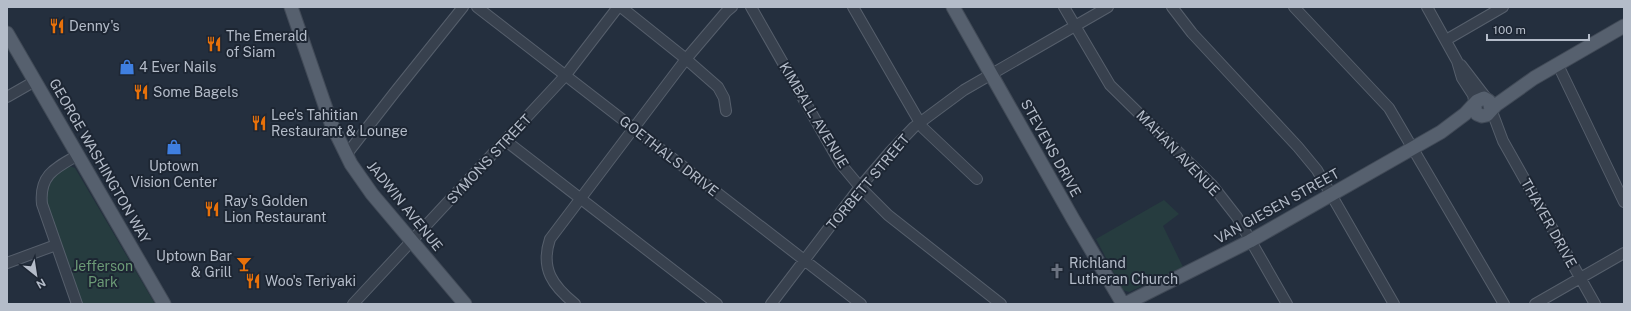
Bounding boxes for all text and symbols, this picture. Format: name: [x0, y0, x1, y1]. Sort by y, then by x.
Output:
scale bar: [1487, 16, 1589, 42]
restaurant icon: Denny's: [48, 17, 66, 35]
place label: Denny's: [69, 18, 120, 34]
text: 100 m: [1493, 23, 1526, 37]
place label: The Emerald of Siam: [226, 28, 307, 60]
restaurant icon: The Emerald of Siam: [205, 35, 223, 53]
shop icon: 4 Ever Nails: [118, 58, 136, 76]
place label: 4 Ever Nails: [139, 59, 216, 75]
street label: KIMBALL AVENUE: [776, 59, 852, 171]
street label: GEORGE WASHINGTON WAY: [46, 76, 154, 247]
restaurant icon: Some Bagels: [132, 83, 150, 101]
place label: Some Bagels: [153, 84, 238, 100]
street label: STEVENS DRIVE: [1018, 96, 1084, 200]
place label: Lee's Tahitian Restaurant & Lounge: [271, 107, 408, 139]
street label: MAHAN AVENUE: [1133, 107, 1223, 199]
street label: SYMONS STREET: [443, 111, 535, 207]
street label: GOETHALS DRIVE: [616, 113, 722, 199]
restaurant icon: Lee's Tahitian Restaurant & Lounge: [250, 114, 268, 132]
street label: TORBETT STREET: [823, 131, 913, 233]
shop icon: Uptown Vision Center: [165, 138, 183, 156]
place label: Uptown Vision Center: [131, 158, 217, 190]
street label: JADWIN AVENUE: [364, 158, 446, 254]
street label: VAN GIESEN STREET: [1212, 165, 1342, 247]
street label: THAYER DRIVE: [1518, 176, 1580, 270]
place label: Ray's Golden Lion Restaurant: [224, 193, 327, 225]
restaurant icon: Ray's Golden Lion Restaurant: [203, 200, 221, 218]
place label: Uptown Bar & Grill: [156, 248, 232, 280]
north arrow: [16, 255, 56, 295]
bar icon: Uptown Bar & Grill: [235, 255, 253, 273]
place label: Richland Lutheran Church: [1069, 255, 1178, 287]
park label: Jefferson Park: [73, 258, 133, 290]
church icon: Richland Lutheran Church: [1048, 262, 1066, 280]
restaurant icon: Woo's Teriyaki: [244, 272, 262, 290]
place label: Woo's Teriyaki: [265, 273, 356, 289]
text: N: [34, 276, 48, 291]

